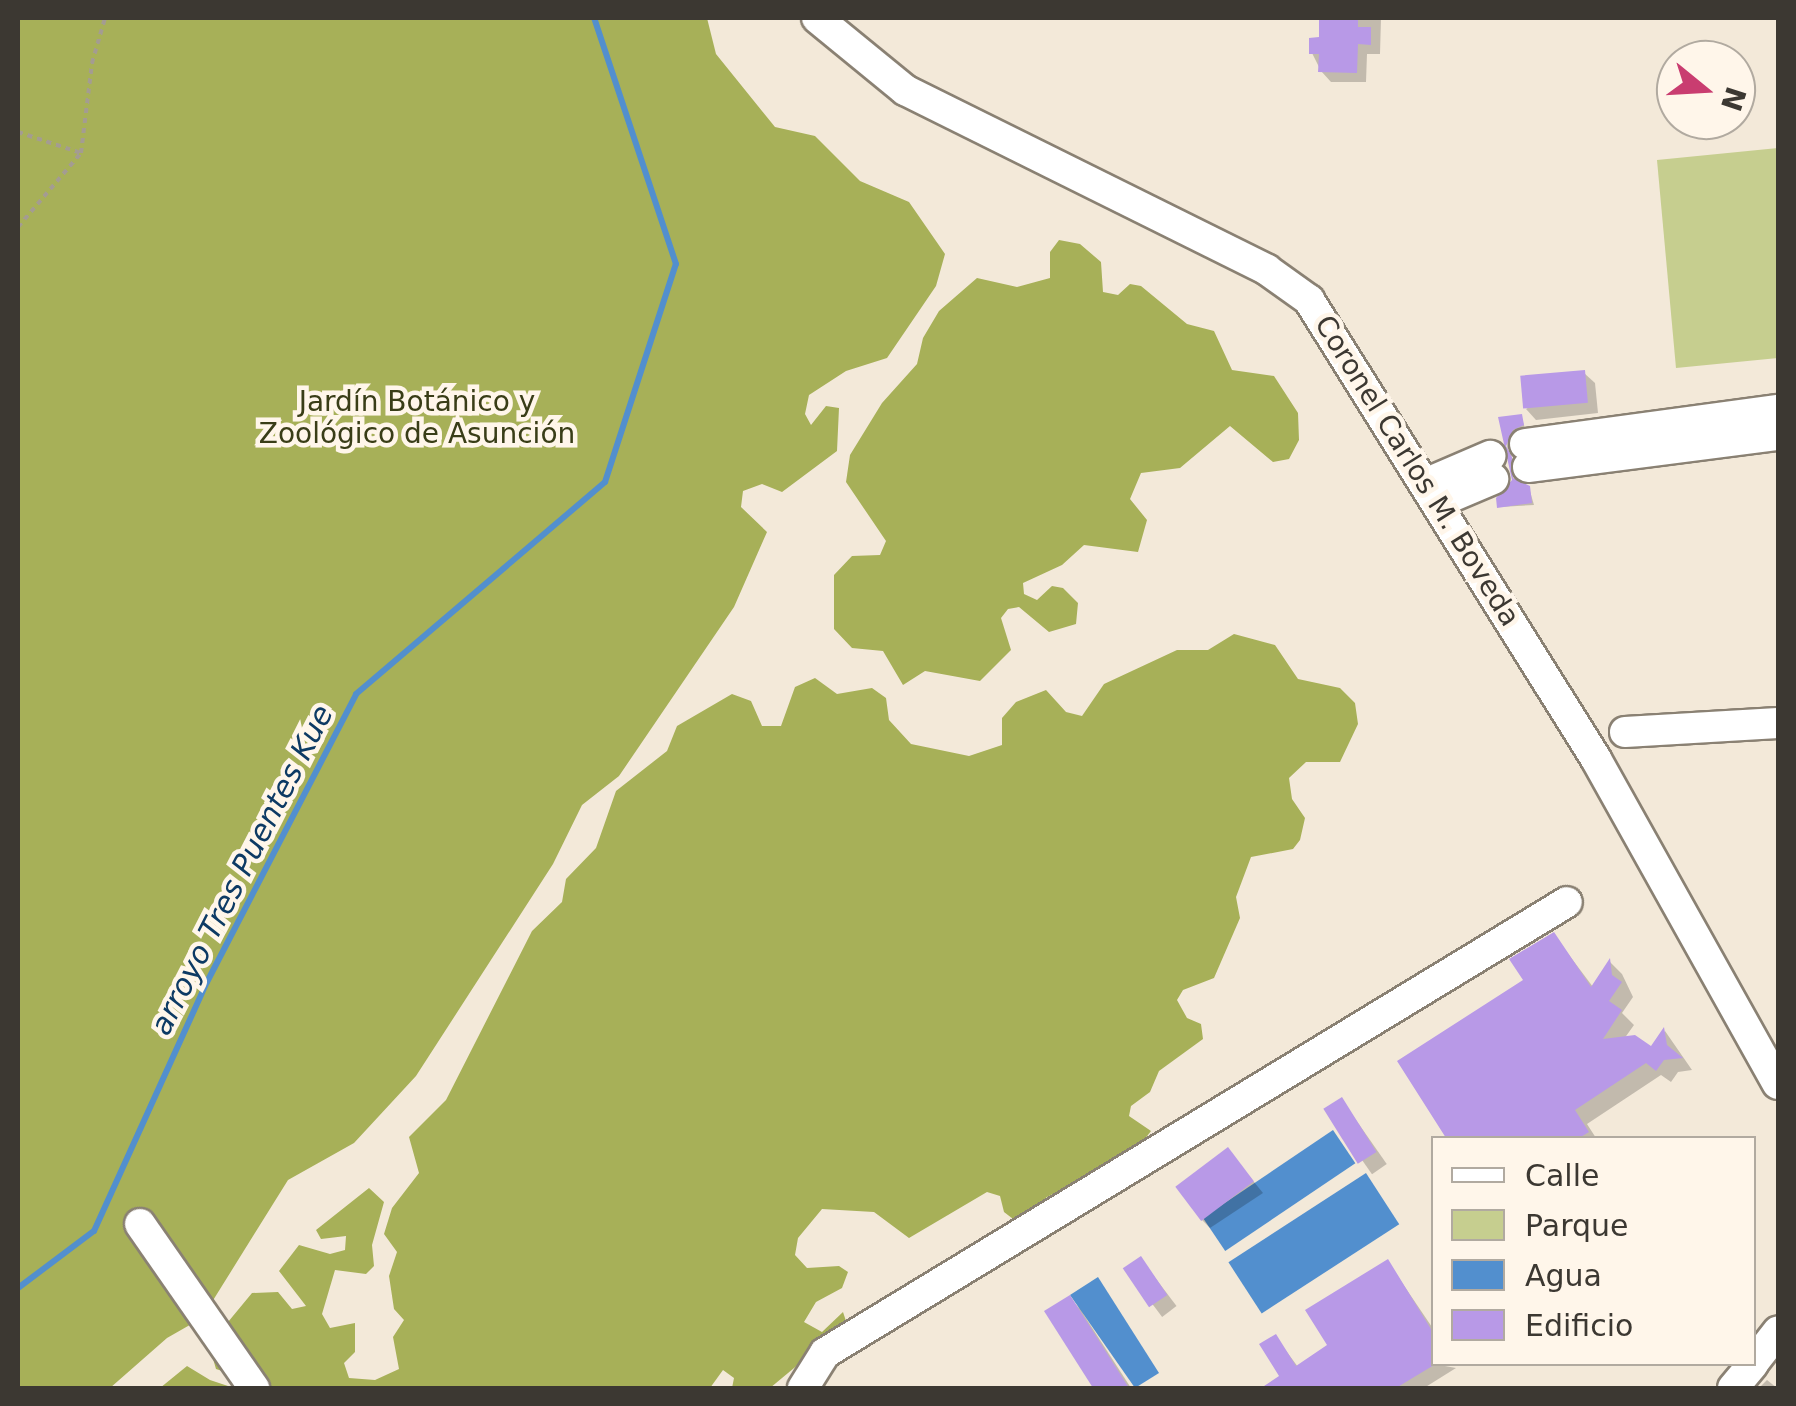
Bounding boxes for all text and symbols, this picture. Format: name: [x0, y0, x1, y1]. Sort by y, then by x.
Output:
north arrow: [1656, 40, 1756, 140]
text: N: [1714, 83, 1752, 115]
street label: Coronel Carlos M. Boveda: [1307, 309, 1527, 633]
park label: Jardín Botánico y Zoológico de Asunción: [259, 385, 575, 451]
water label: arroyo Tres Puentes Kue: [143, 699, 341, 1041]
legend: [1431, 1136, 1756, 1366]
text: Calle: [1525, 1158, 1599, 1193]
text: Parque: [1525, 1208, 1628, 1243]
text: Agua: [1525, 1258, 1602, 1293]
text: Edificio: [1525, 1308, 1633, 1343]

